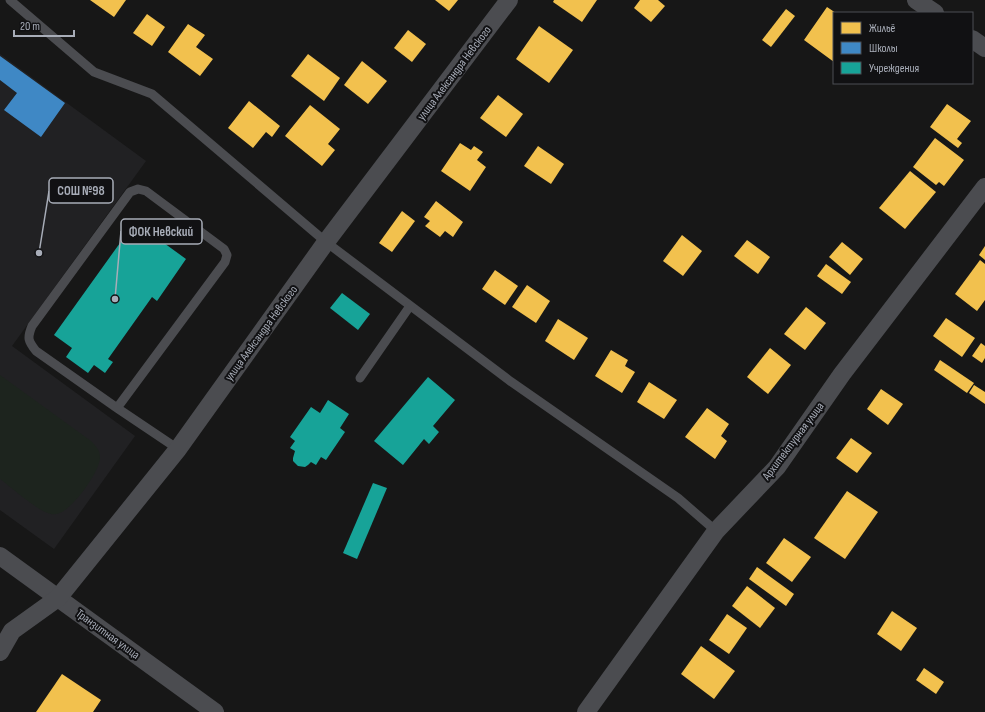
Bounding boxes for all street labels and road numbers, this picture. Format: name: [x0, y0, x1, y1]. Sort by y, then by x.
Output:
street label: улица Александра Невского: [414, 23, 495, 123]
street label: улица Александра Невского: [222, 283, 301, 384]
street label: Архитектурная улица: [759, 399, 828, 484]
street label: Транзитная улица: [73, 606, 143, 663]

